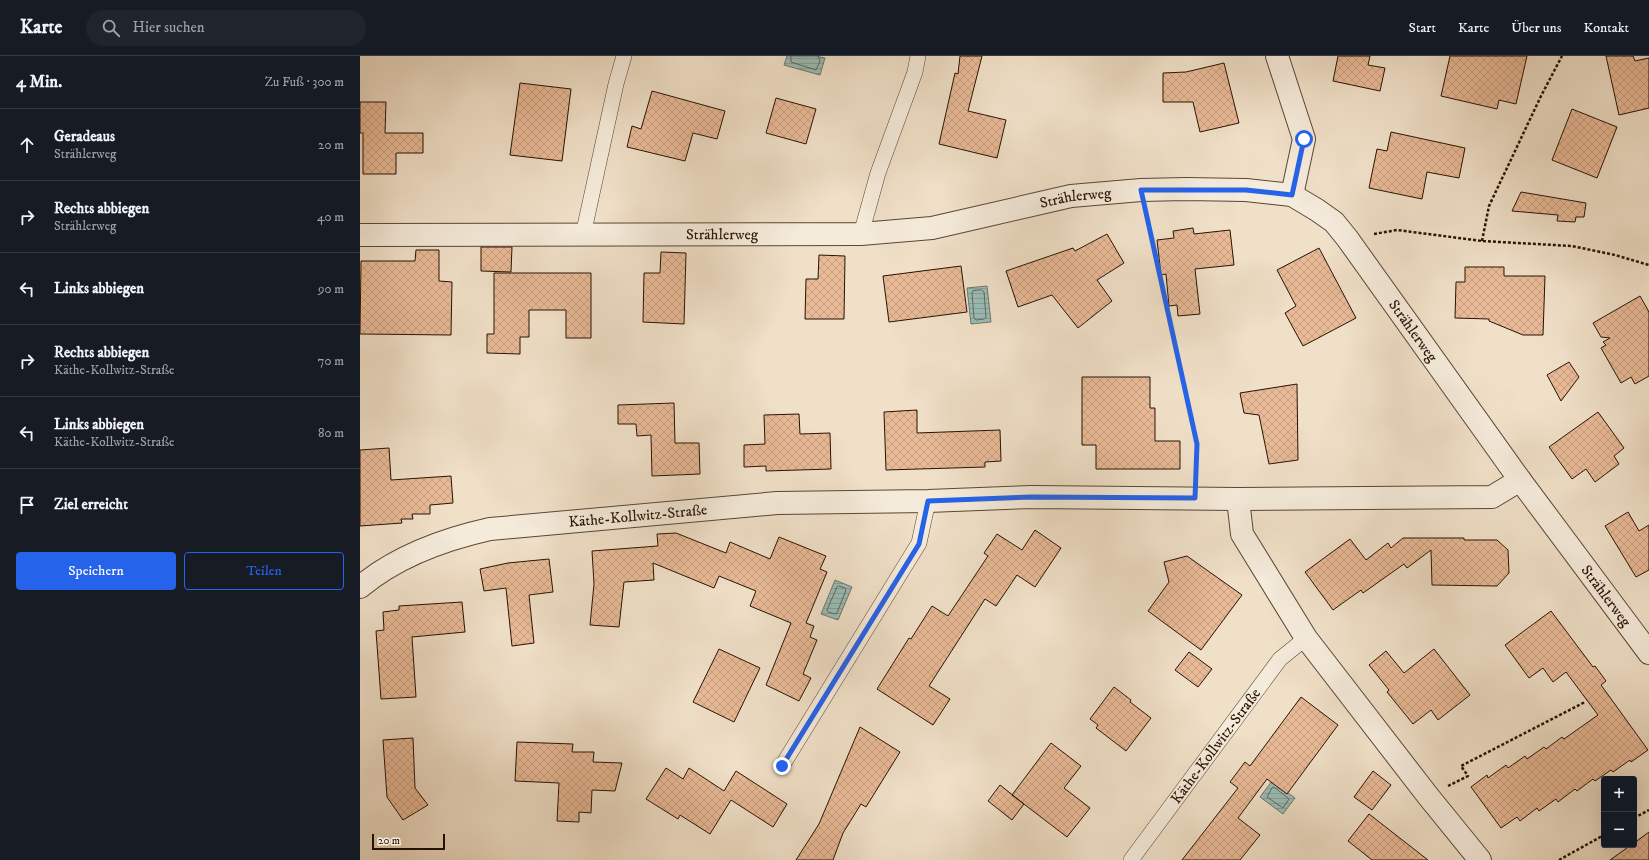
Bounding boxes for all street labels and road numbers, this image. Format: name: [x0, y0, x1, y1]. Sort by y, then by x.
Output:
street label: Strählerweg: [1038, 184, 1113, 213]
street label: Strählerweg: [686, 225, 759, 244]
street label: Strählerweg: [1384, 296, 1442, 366]
street label: Käthe-Kollwitz-Straße: [568, 500, 708, 532]
street label: Strählerweg: [1577, 561, 1635, 631]
street label: Käthe-Kollwitz-Straße: [1167, 685, 1265, 808]

